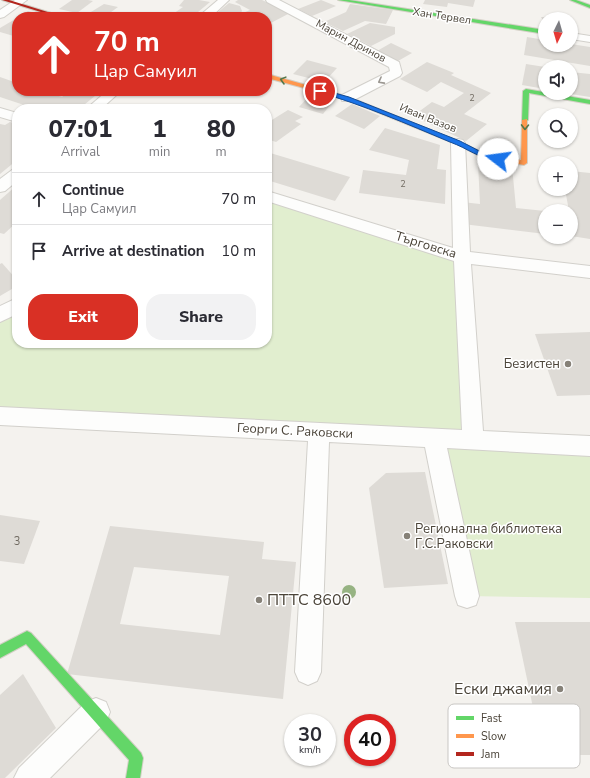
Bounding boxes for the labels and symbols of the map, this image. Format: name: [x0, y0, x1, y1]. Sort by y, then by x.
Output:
street label: Хан Тервел: [412, 4, 472, 28]
north arrow: [538, 12, 578, 52]
street label: Марин Дринов: [313, 16, 389, 66]
pin: [303, 74, 337, 108]
one-way arrow: [378, 76, 385, 83]
one-way arrow: [279, 77, 286, 85]
house number: 2: [469, 92, 475, 104]
street label: Иван Вазов: [397, 100, 459, 136]
one-way arrow: [521, 124, 529, 130]
position arrow: [477, 138, 519, 180]
house number: 2: [400, 178, 406, 190]
street label: Търговска: [393, 227, 459, 263]
place label: Безистен: [504, 355, 560, 373]
marker: Безистен: [563, 359, 573, 369]
street label: Георги С. Раковски: [236, 419, 354, 443]
place label: Регионална библиотека Г.С.Раковски: [415, 520, 562, 553]
marker: Регионална библиотека Г.С.Раковски: [402, 531, 412, 541]
house number: 3: [14, 534, 20, 549]
place label: ПТТС 8600: [267, 589, 351, 611]
marker: ПТТС 8600: [254, 595, 264, 605]
place label: Ески джамия: [454, 678, 552, 700]
marker: Ески джамия: [555, 684, 565, 694]
legend: [448, 704, 580, 768]
text: Fast: [481, 711, 502, 726]
speed limit sign: 40: [344, 714, 396, 766]
text: Slow: [481, 729, 506, 744]
text: Jam: [480, 747, 500, 762]

